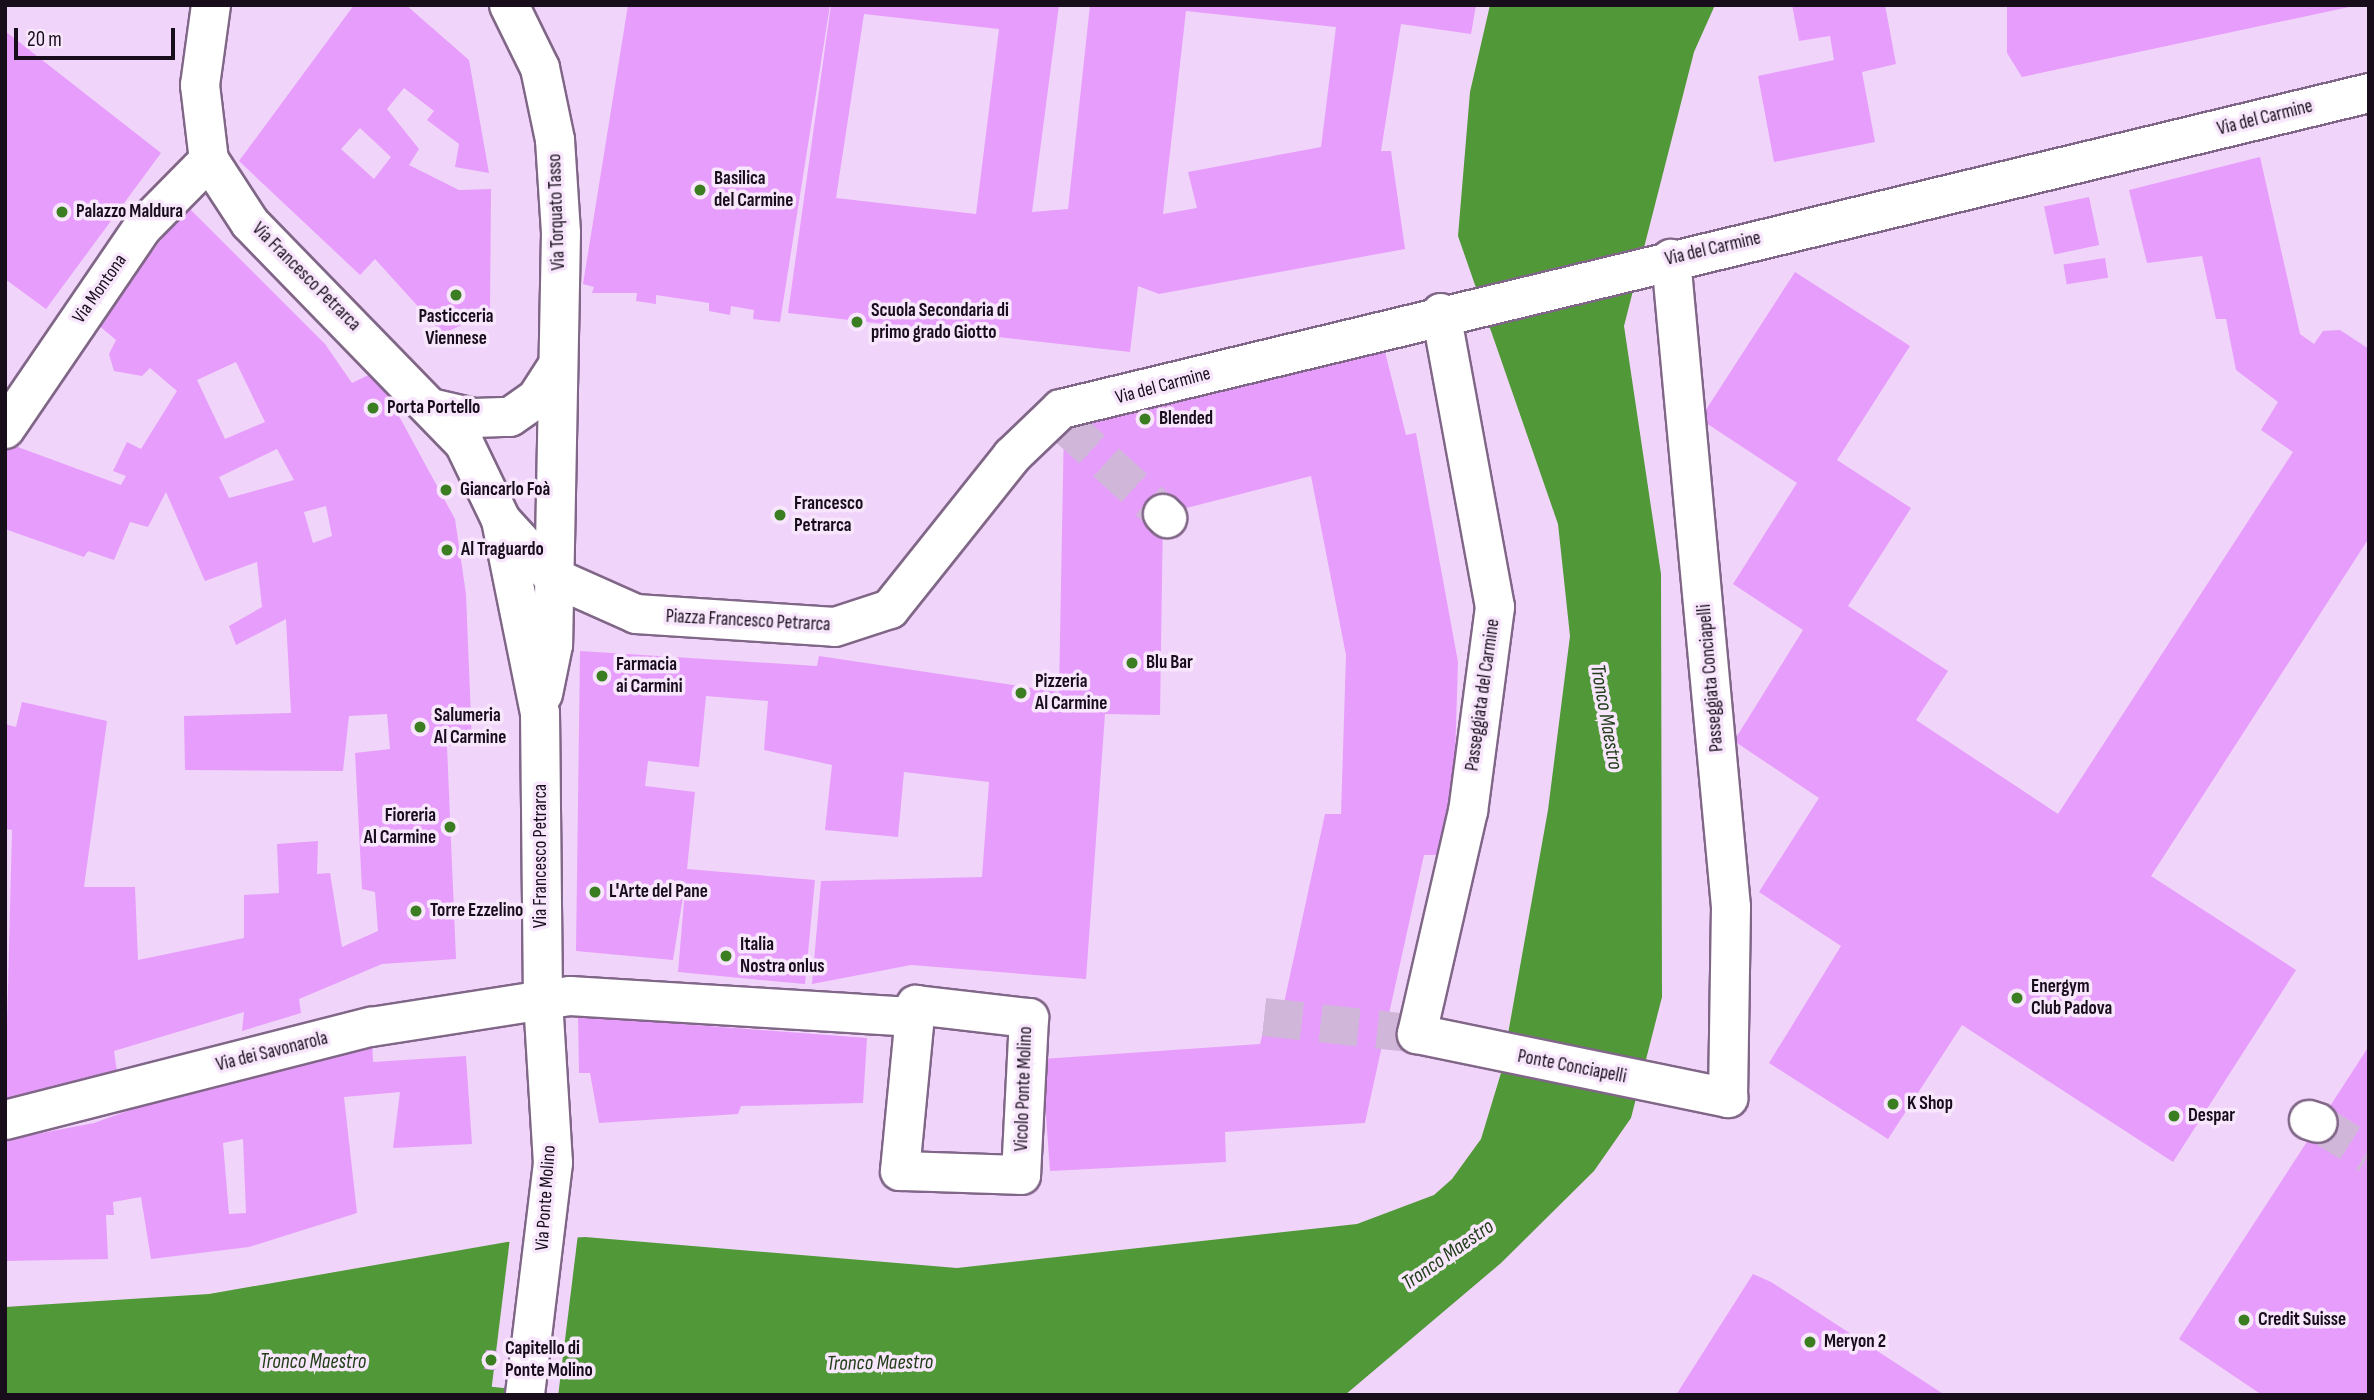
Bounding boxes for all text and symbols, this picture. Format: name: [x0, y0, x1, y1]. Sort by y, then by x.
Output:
scale bar: [18, 14, 178, 58]
text: 20 m: [27, 27, 62, 52]
street label: Via del Carmine: [2215, 95, 2315, 141]
street label: Via Torquato Tasso: [544, 153, 570, 271]
place label: Basilica del Carmine: [714, 168, 793, 212]
marker: Basilica del Carmine: [692, 182, 708, 198]
place label: Palazzo Maldura: [76, 201, 183, 223]
marker: Palazzo Maldura: [54, 204, 70, 220]
street label: Via Francesco Petrarca: [247, 218, 365, 336]
street label: Via del Carmine: [1663, 227, 1763, 271]
street label: Via Montona: [68, 250, 132, 328]
marker: Pasticceria Viennese: [448, 287, 464, 303]
place label: Scuola Secondaria di primo grado Giotto: [871, 300, 1009, 344]
place label: Pasticceria Viennese: [418, 306, 494, 350]
marker: Scuola Secondaria di primo grado Giotto: [849, 314, 865, 330]
street label: Via del Carmine: [1113, 362, 1213, 410]
place label: Porta Portello: [387, 397, 480, 419]
marker: Porta Portello: [365, 400, 381, 416]
place label: Blended: [1159, 408, 1213, 430]
marker: Blended: [1137, 411, 1153, 427]
place label: Giancarlo Foà: [460, 479, 550, 501]
marker: Giancarlo Foà: [438, 482, 454, 498]
place label: Francesco Petrarca: [794, 493, 863, 537]
marker: Francesco Petrarca: [772, 507, 788, 523]
place label: Al Traguardo: [461, 539, 544, 561]
marker: Al Traguardo: [439, 542, 455, 558]
street label: Passeggiata Conciapelli: [1693, 603, 1729, 753]
street label: Piazza Francesco Petrarca: [665, 605, 831, 637]
street label: Passeggiata del Carmine: [1461, 617, 1505, 773]
place label: Blu Bar: [1146, 652, 1193, 674]
place label: Farmacia ai Carmini: [616, 654, 683, 698]
marker: Blu Bar: [1124, 655, 1140, 671]
water label: Tronco Maestro: [1584, 662, 1628, 772]
marker: Farmacia ai Carmini: [594, 668, 610, 684]
place label: Pizzeria Al Carmine: [1035, 671, 1107, 715]
marker: Pizzeria Al Carmine: [1013, 685, 1029, 701]
place label: Salumeria Al Carmine: [434, 705, 506, 749]
marker: Salumeria Al Carmine: [412, 719, 428, 735]
street label: Via Francesco Petrarca: [530, 784, 552, 928]
place label: Fioreria Al Carmine: [364, 805, 436, 849]
marker: Fioreria Al Carmine: [442, 819, 458, 835]
place label: L'Arte del Pane: [609, 881, 708, 903]
marker: L'Arte del Pane: [587, 884, 603, 900]
place label: Torre Ezzelino: [430, 900, 523, 922]
marker: Torre Ezzelino: [408, 903, 424, 919]
place label: Italia Nostra onlus: [740, 934, 825, 978]
marker: Italia Nostra onlus: [718, 948, 734, 964]
place label: Energym Club Padova: [2031, 976, 2112, 1020]
marker: Energym Club Padova: [2009, 990, 2025, 1006]
street label: Vicolo Ponte Molino: [1010, 1026, 1038, 1152]
street label: Via dei Savonarola: [214, 1027, 330, 1077]
street label: Ponte Conciapelli: [1516, 1045, 1628, 1089]
place label: K Shop: [1907, 1093, 1953, 1115]
marker: K Shop: [1885, 1096, 1901, 1112]
place label: Despar: [2188, 1105, 2235, 1127]
marker: Despar: [2166, 1108, 2182, 1124]
street label: Via Ponte Molino: [531, 1145, 561, 1251]
water label: Tronco Maestro: [1397, 1214, 1499, 1296]
place label: Credit Suisse: [2258, 1309, 2346, 1331]
marker: Credit Suisse: [2236, 1312, 2252, 1328]
place label: Meryon 2: [1824, 1331, 1886, 1353]
marker: Meryon 2: [1802, 1334, 1818, 1350]
place label: Capitello di Ponte Molino: [505, 1338, 593, 1382]
water label: Tronco Maestro: [260, 1349, 366, 1375]
water label: Tronco Maestro: [827, 1349, 933, 1377]
marker: Capitello di Ponte Molino: [483, 1352, 499, 1368]

